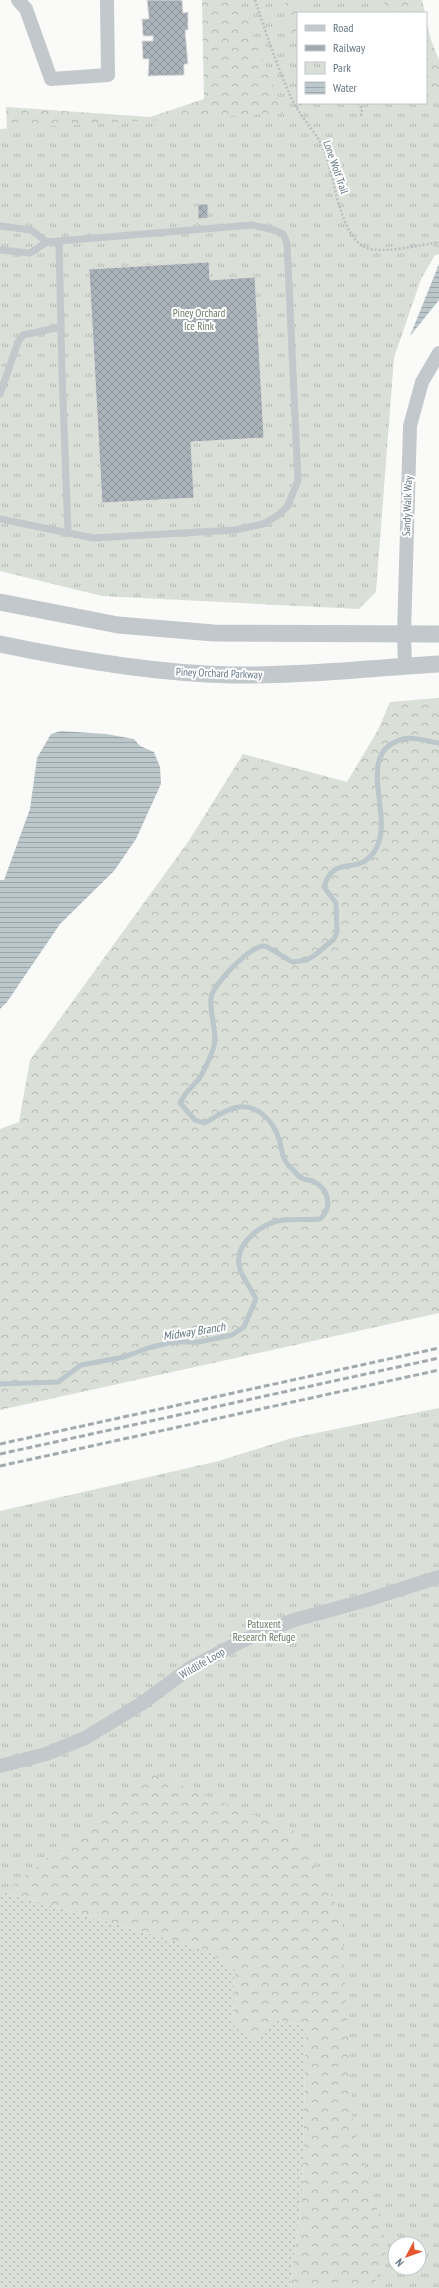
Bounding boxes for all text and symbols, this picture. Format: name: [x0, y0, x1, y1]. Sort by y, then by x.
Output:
legend: [297, 12, 427, 104]
text: Road: [333, 20, 353, 35]
text: Railway: [333, 40, 366, 55]
text: Park: [333, 60, 351, 75]
text: Water: [333, 80, 358, 95]
street label: Lone Wolf Trail: [320, 138, 352, 196]
park label: Piney Orchard Ice Rink: [173, 306, 226, 333]
street label: Sandy Walk Way: [399, 475, 415, 536]
street label: Piney Orchard Parkway: [176, 664, 263, 682]
water label: Midway Branch: [162, 1319, 227, 1343]
park label: Patuxent Research Refuge: [233, 1617, 296, 1644]
street label: Wildlife Loop: [177, 1644, 227, 1682]
north arrow: [387, 2236, 427, 2276]
text: N: [392, 2256, 407, 2269]

